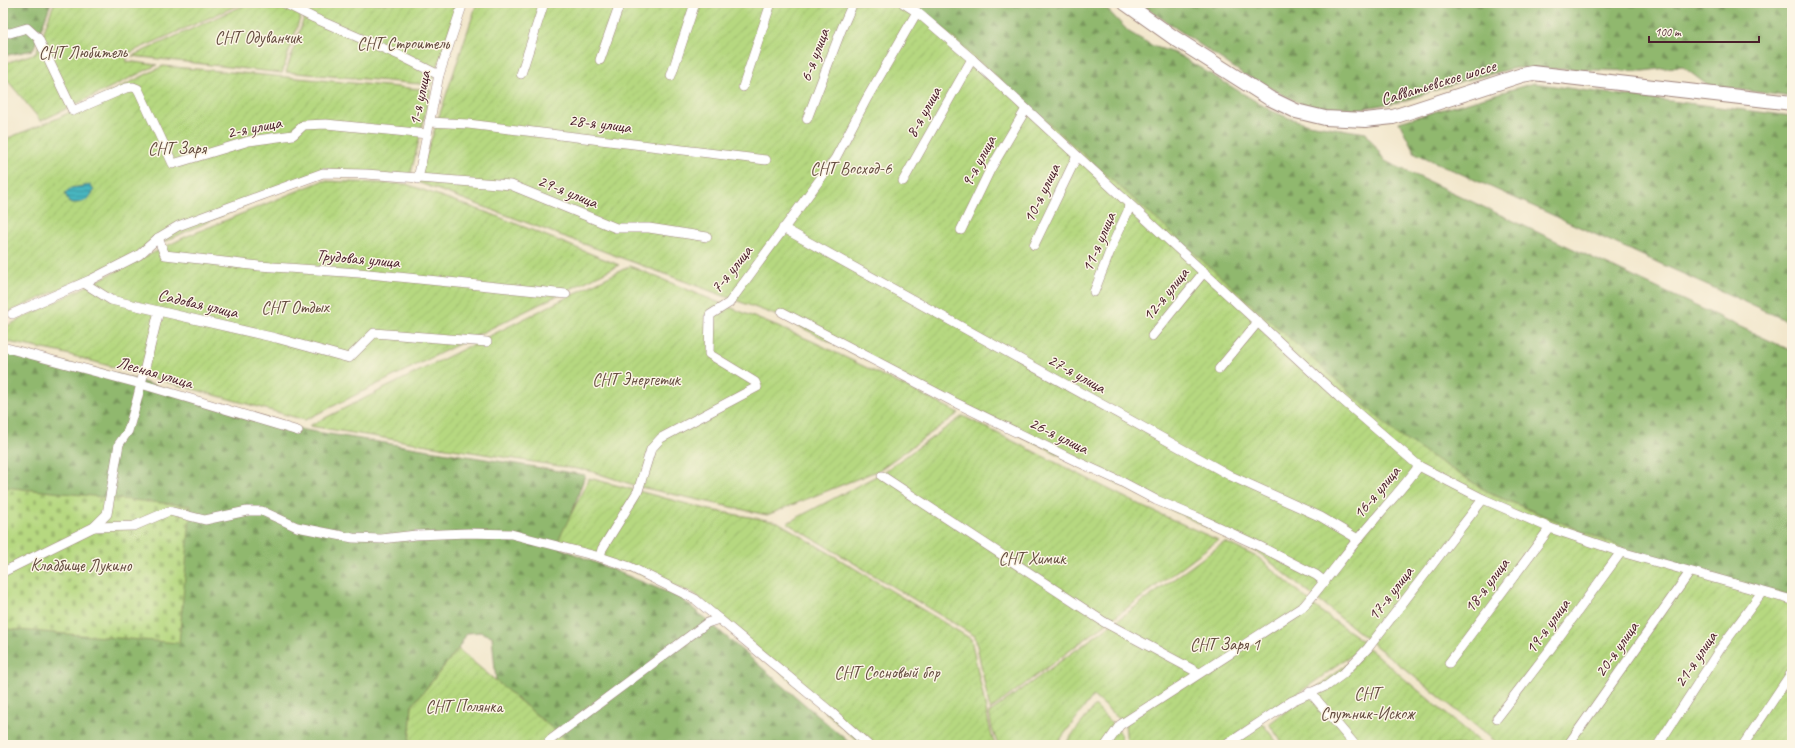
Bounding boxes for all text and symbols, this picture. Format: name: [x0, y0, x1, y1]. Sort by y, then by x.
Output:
scale bar: [1649, 18, 1759, 44]
street label: 6-я улица: [795, 24, 835, 85]
text: 100 m: [1655, 24, 1682, 40]
park label: СНТ Одуванчик: [215, 27, 303, 48]
park label: СНТ Строитель: [357, 33, 450, 54]
park label: СНТ Любитель: [39, 42, 129, 63]
street label: Савватьевское шоссе: [1378, 55, 1500, 110]
street label: 1-я улица: [403, 67, 436, 127]
street label: 8-я улица: [901, 82, 947, 141]
street label: 28-я улица: [567, 109, 634, 138]
street label: 2-я улица: [225, 112, 285, 143]
street label: 9-я улица: [956, 131, 1001, 191]
park label: СНТ Заря: [148, 138, 208, 159]
park label: СНТ Восход-6: [810, 158, 893, 179]
street label: 10-я улица: [1018, 159, 1065, 226]
street label: 29-я улица: [535, 170, 602, 214]
street label: 11-я улица: [1077, 208, 1121, 275]
street label: 7-я улица: [706, 240, 758, 297]
street label: Трудовая улица: [315, 244, 402, 273]
street label: 12-я улица: [1137, 262, 1194, 325]
street label: Садовая улица: [156, 284, 242, 323]
park label: СНТ Отдых: [261, 297, 330, 318]
street label: 27-я улица: [1044, 349, 1111, 399]
street label: Лесная улица: [115, 352, 197, 394]
park label: СНТ Энергетик: [592, 369, 682, 390]
street label: 26-я улица: [1026, 412, 1093, 459]
street label: 16-я улица: [1348, 460, 1406, 523]
park label: СНТ Химик: [999, 548, 1067, 569]
street label: 18-я улица: [1459, 553, 1515, 617]
park label: Кладбище Лукино: [31, 555, 132, 576]
street label: 17-я улица: [1363, 561, 1419, 625]
street label: 19-я улица: [1520, 593, 1575, 658]
street label: 20-я улица: [1590, 616, 1644, 681]
street label: 21-я улица: [1669, 626, 1723, 691]
park label: СНТ Заря 1: [1190, 634, 1261, 655]
park label: СНТ Сосновый бор: [834, 662, 941, 683]
park label: СНТ Спутник-Искож: [1320, 683, 1416, 724]
park label: СНТ Полянка: [426, 696, 504, 717]

